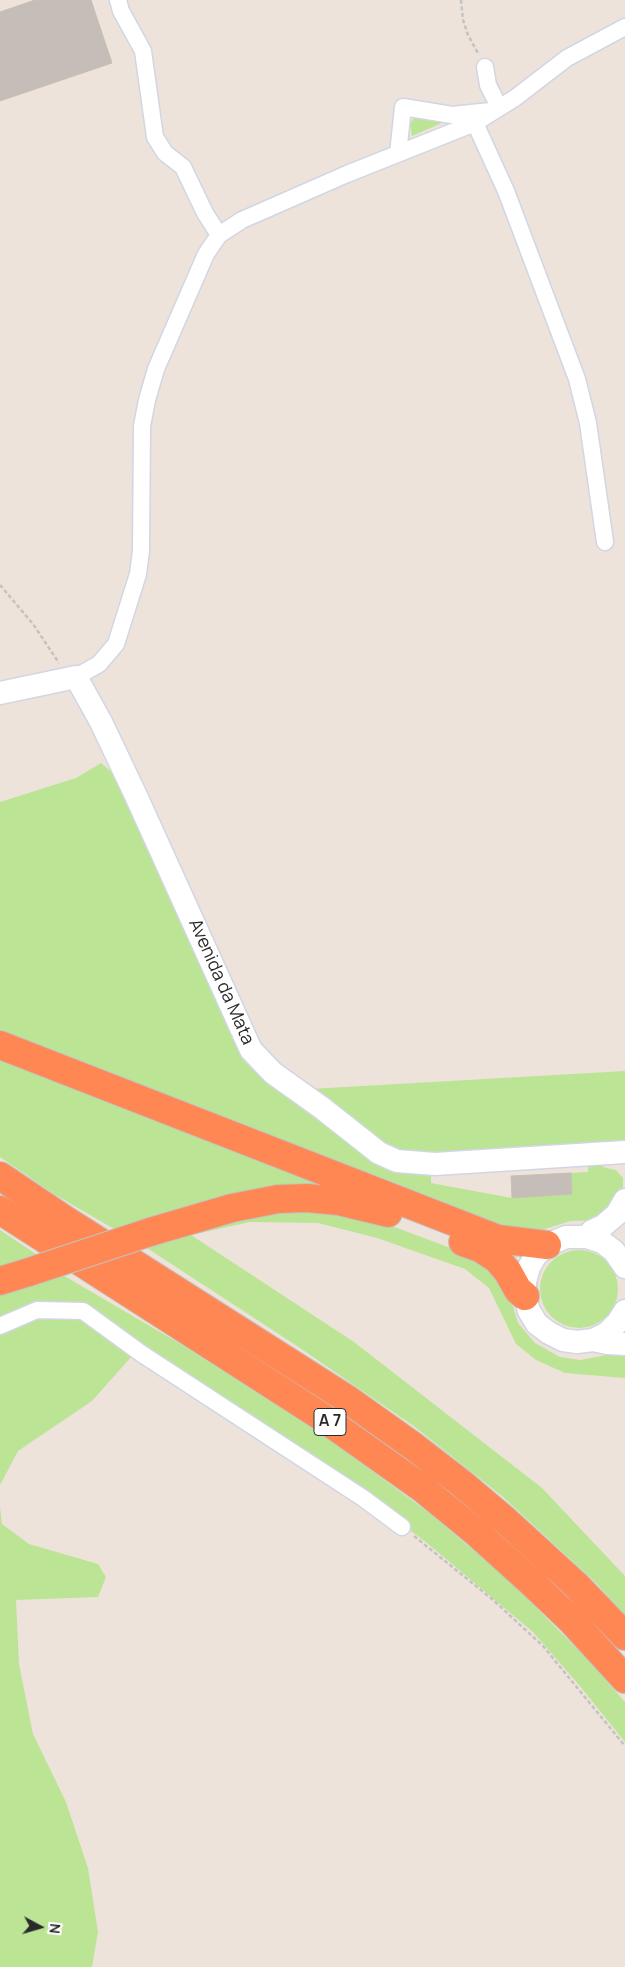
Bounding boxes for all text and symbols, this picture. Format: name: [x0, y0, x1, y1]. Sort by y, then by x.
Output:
street label: Avenida da Mata: [184, 916, 258, 1048]
road number: A 7: [314, 1408, 346, 1435]
north arrow: [15, 1902, 65, 1952]
text: N: [45, 1923, 65, 1935]

